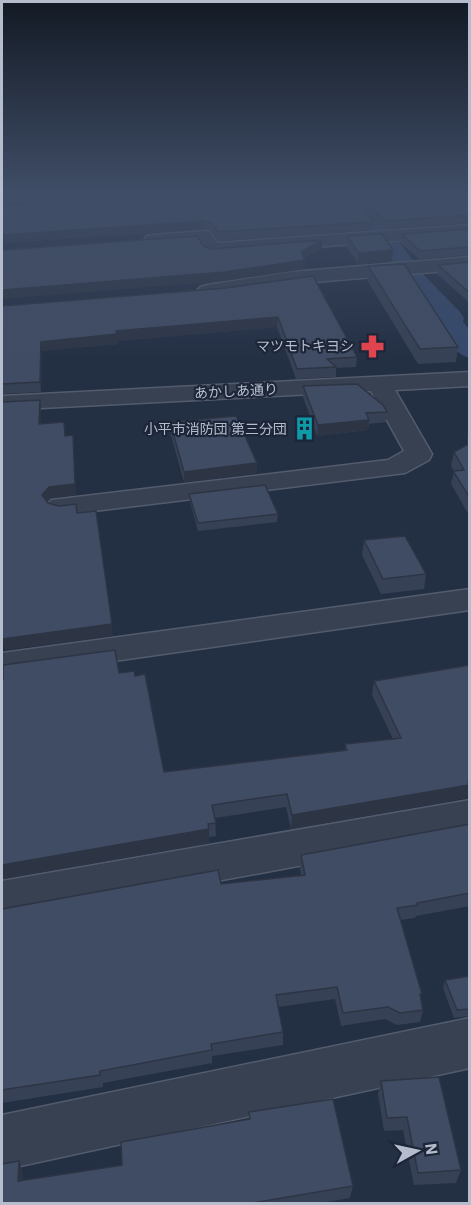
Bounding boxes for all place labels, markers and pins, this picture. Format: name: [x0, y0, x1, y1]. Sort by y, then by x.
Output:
pharmacy icon: マツモトキヨシ: [359, 333, 385, 359]
place label: マツモトキヨシ: [256, 337, 354, 355]
building icon: 小平市消防団 第三分団: [292, 416, 318, 442]
place label: 小平市消防団 第三分団: [144, 420, 287, 438]

